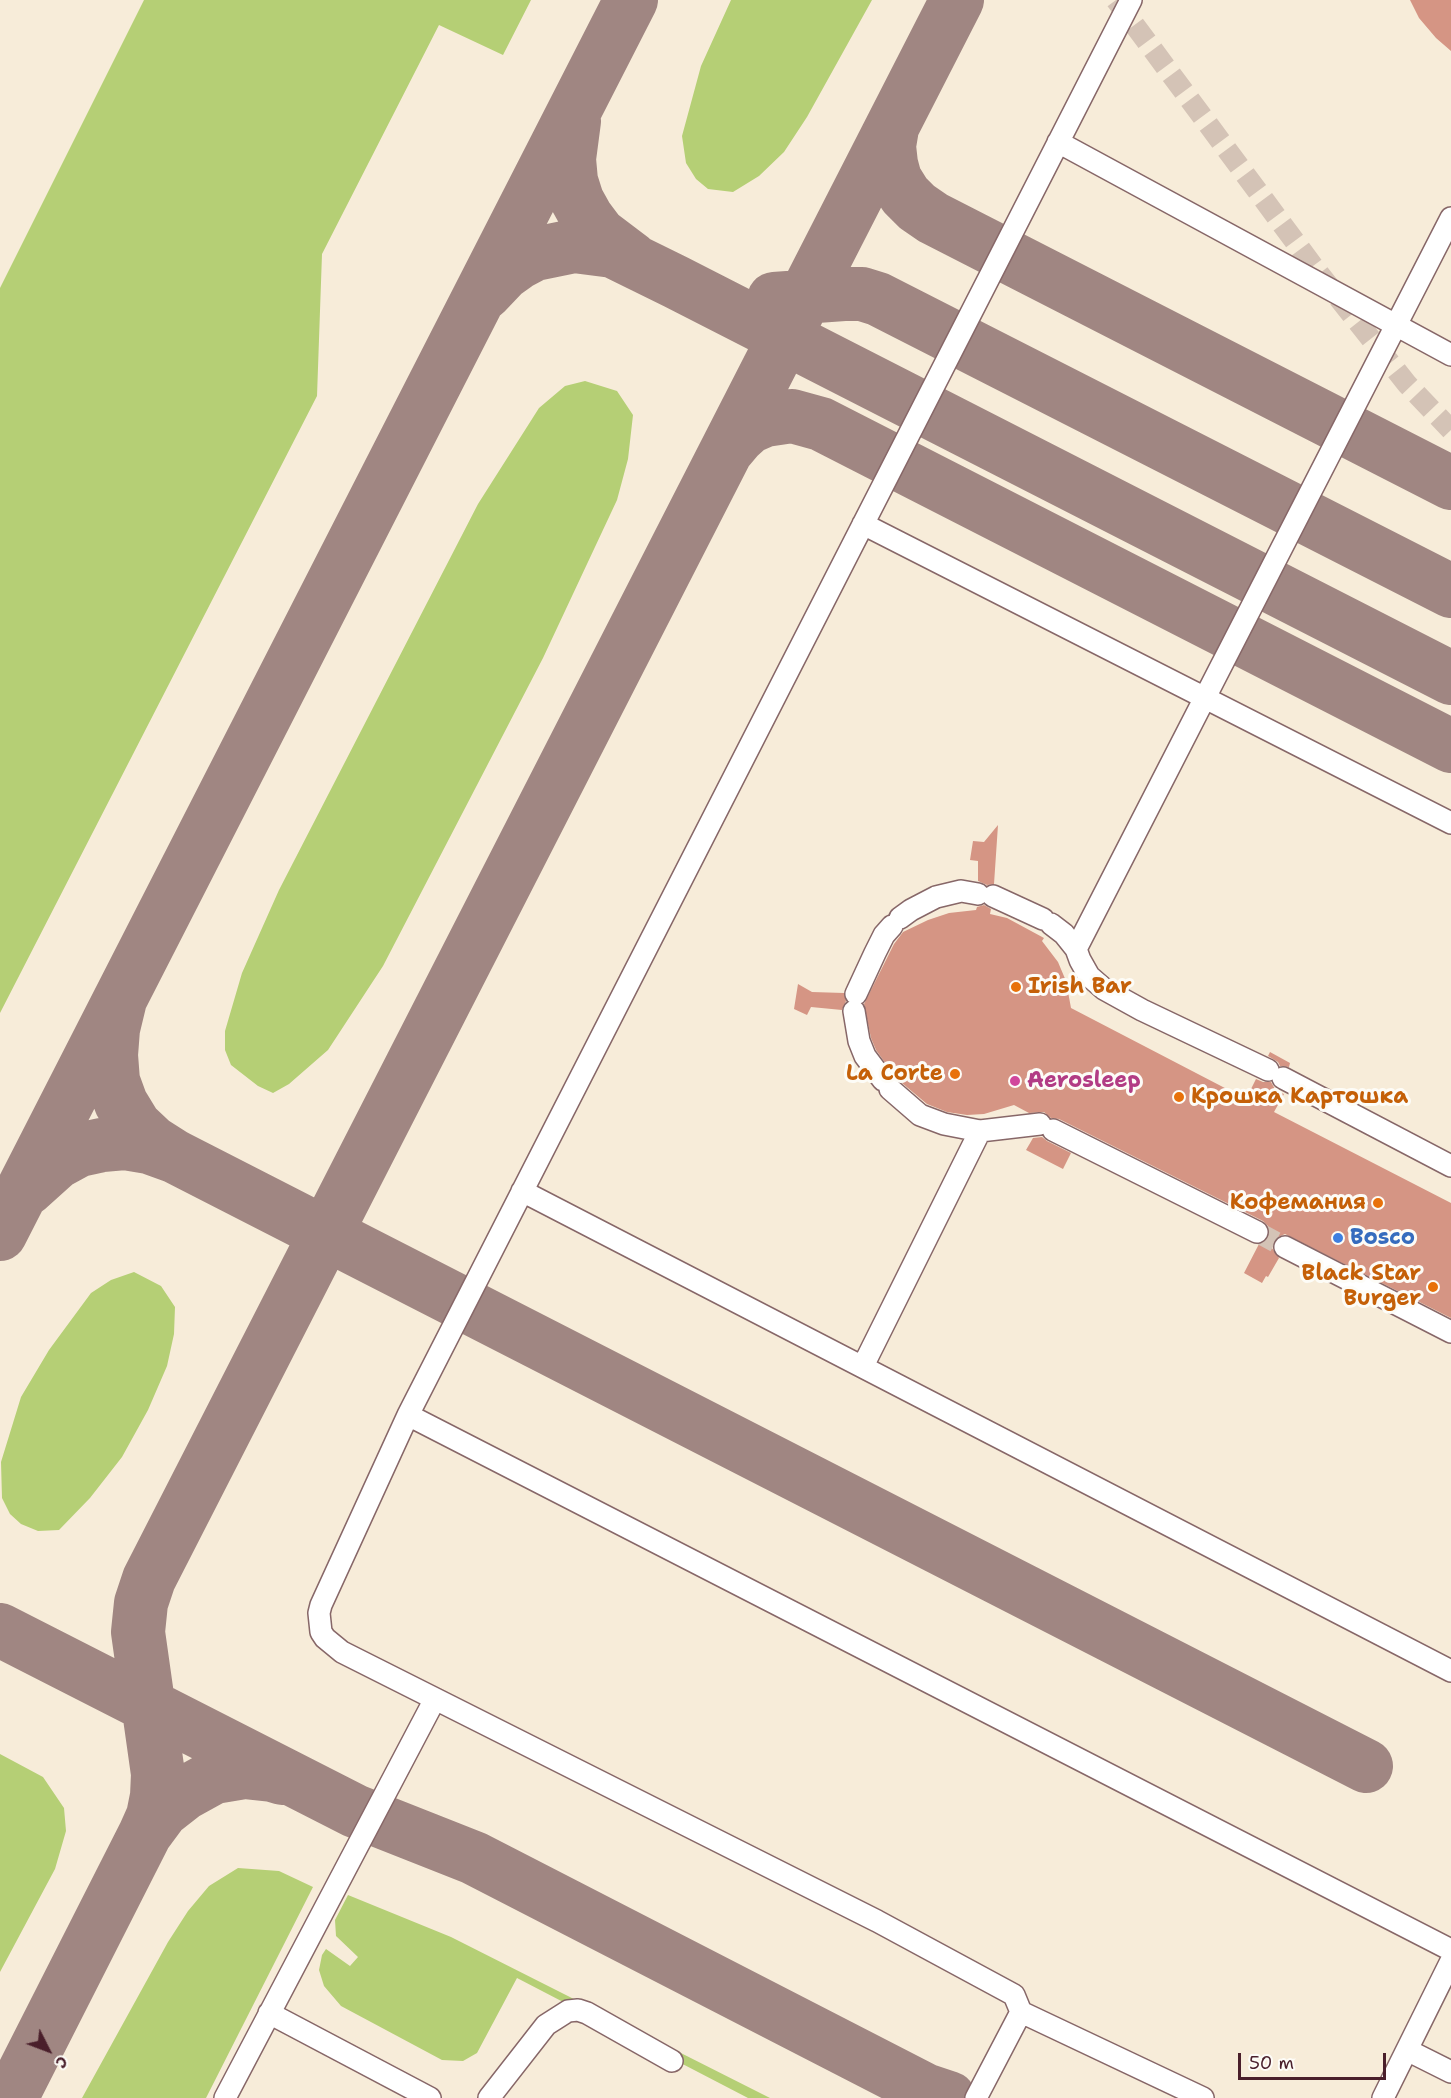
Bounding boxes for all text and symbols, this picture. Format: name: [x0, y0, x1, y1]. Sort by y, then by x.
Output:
place label: Irish Bar: [1028, 974, 1132, 1000]
marker: Irish Bar: [1009, 980, 1023, 994]
place label: La Corte: [846, 1061, 943, 1087]
marker: La Corte: [948, 1067, 962, 1081]
place label: Aerosleep: [1027, 1068, 1141, 1094]
marker: Aerosleep: [1008, 1074, 1022, 1088]
place label: Крошка Картошка: [1191, 1084, 1408, 1110]
marker: Крошка Картошка: [1172, 1090, 1186, 1104]
place label: Кофемания: [1230, 1190, 1366, 1216]
marker: Кофемания: [1371, 1196, 1385, 1210]
place label: Bosco: [1350, 1225, 1415, 1251]
marker: Bosco: [1331, 1231, 1345, 1245]
place label: Black Star Burger: [1302, 1261, 1421, 1312]
marker: Black Star Burger: [1426, 1280, 1440, 1294]
north arrow: [18, 2020, 78, 2080]
scale bar: [1241, 2041, 1390, 2079]
text: 50 m: [1249, 2051, 1294, 2075]
text: С: [51, 2052, 73, 2073]

